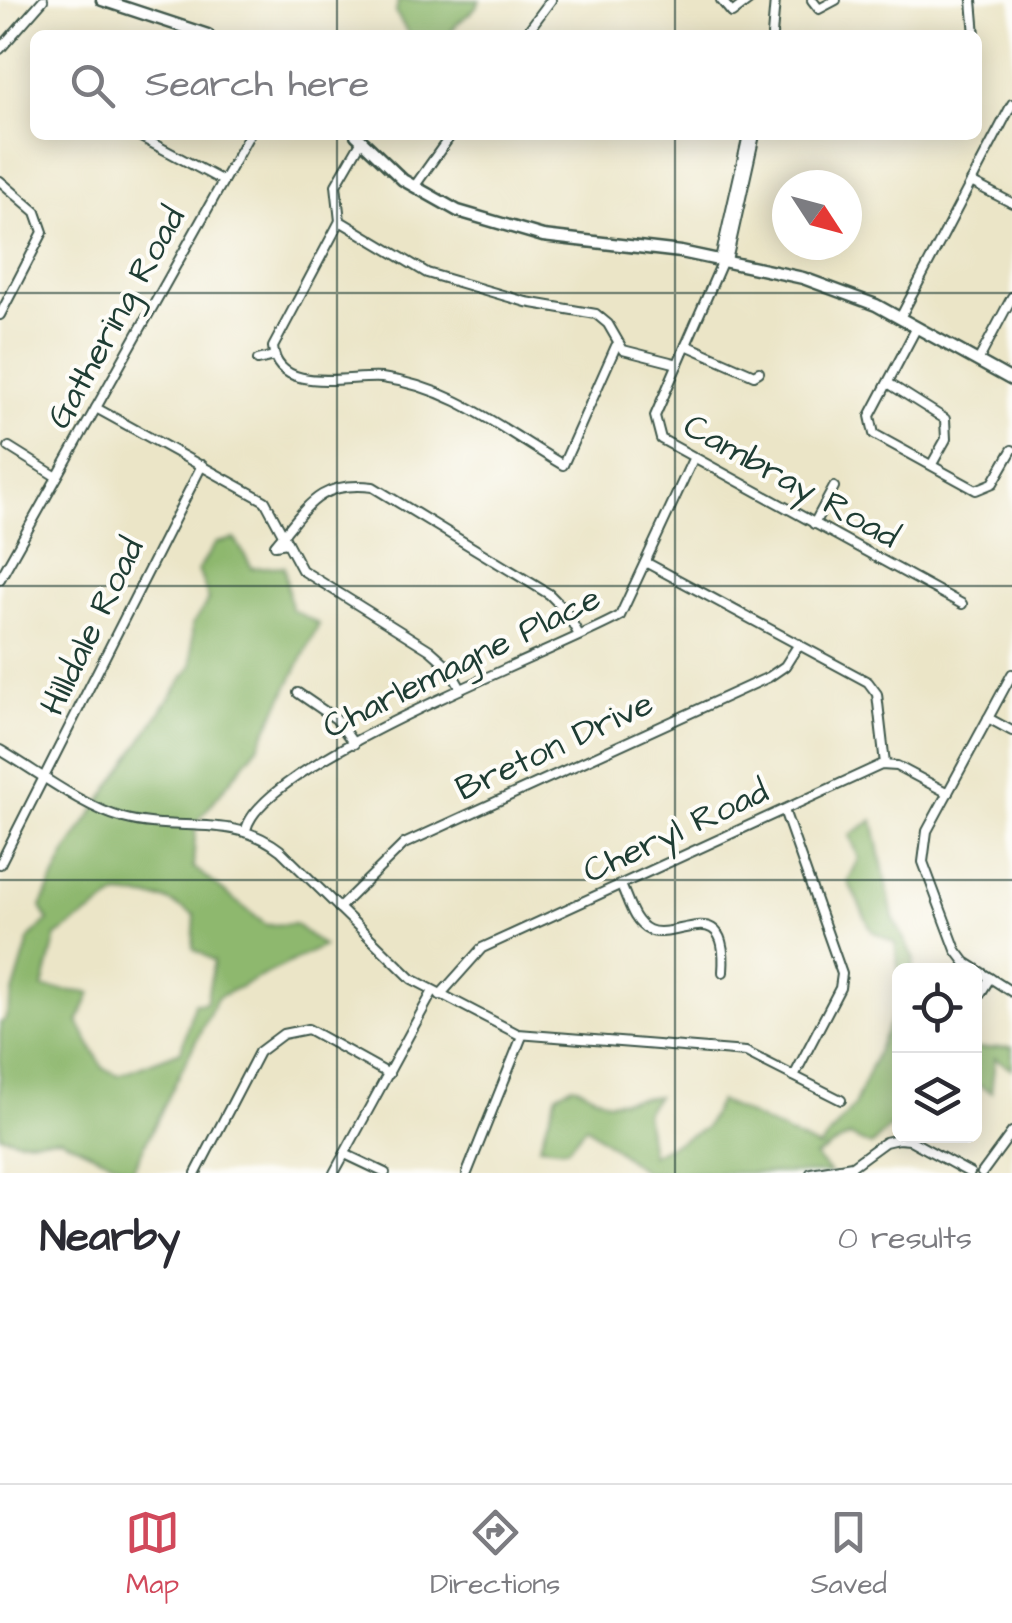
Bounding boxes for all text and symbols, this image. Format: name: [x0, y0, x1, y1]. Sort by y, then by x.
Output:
search box: [30, 30, 982, 140]
icon: search: [65, 58, 120, 113]
text: Search here: [145, 59, 369, 111]
north arrow: [772, 170, 862, 260]
street label: Gathering Road: [35, 198, 199, 439]
street label: Cambray Road: [674, 402, 908, 562]
street label: Hilldale Road: [28, 530, 156, 724]
street label: Charlemagne Place: [314, 574, 610, 753]
street label: Breton Drive: [448, 679, 661, 814]
street label: Cheryl Road: [575, 767, 777, 897]
map controls: [892, 963, 982, 1143]
button: locate: [892, 963, 982, 1053]
button: layers: [892, 1053, 982, 1143]
text: Nearby: [40, 1209, 180, 1267]
text: 0 results: [838, 1216, 972, 1261]
tab: Map: [125, 1505, 180, 1604]
tab: Directions: [430, 1505, 560, 1604]
tab: Saved: [811, 1505, 887, 1604]

